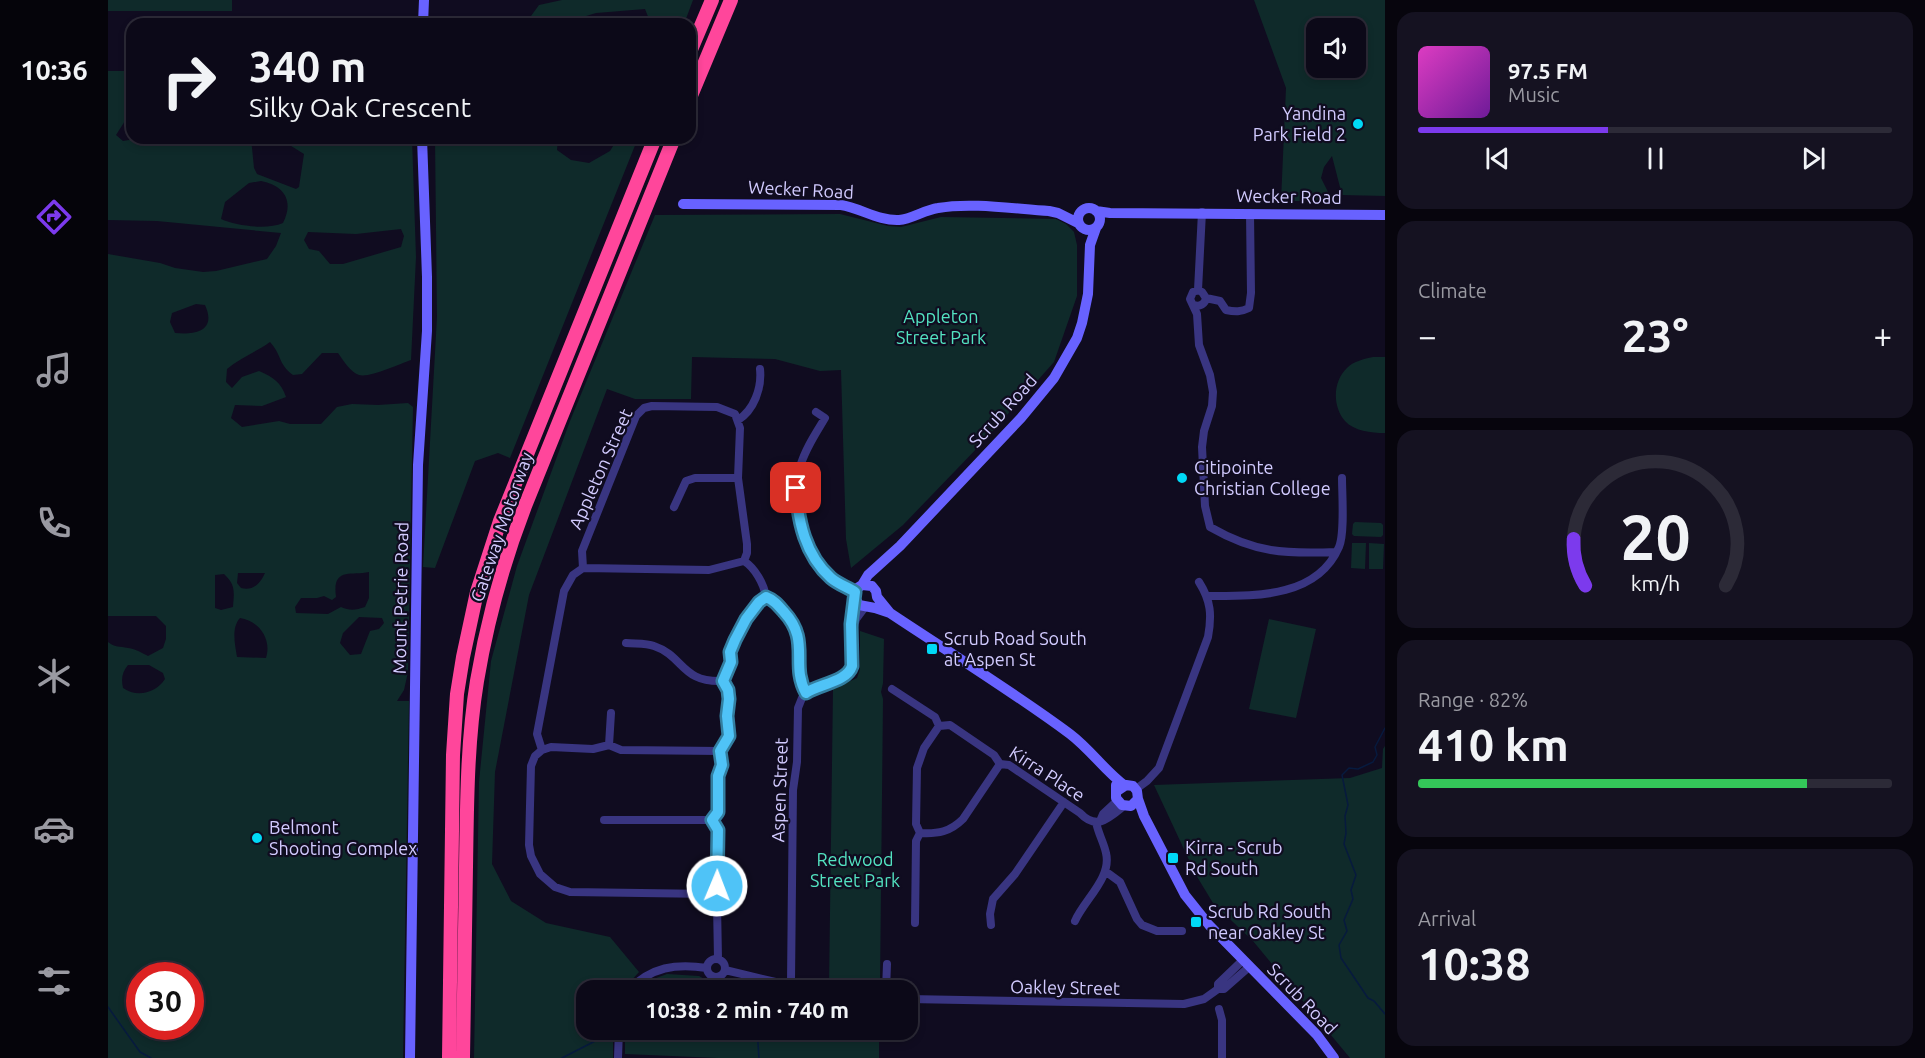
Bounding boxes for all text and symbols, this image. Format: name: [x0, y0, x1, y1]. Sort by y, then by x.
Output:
map controls: [1306, 18, 1366, 78]
button: sound: [1306, 18, 1366, 78]
icon: right: [150, 42, 228, 120]
text: 340 m: [249, 43, 366, 90]
text: 10:36: [20, 55, 88, 85]
text: 97.5 FM: [1508, 58, 1588, 83]
text: Music: [1508, 83, 1560, 106]
text: Silky Oak Crescent: [249, 92, 471, 122]
place label: Yandina Park Field 2: [1253, 103, 1346, 144]
marker: Yandina Park Field 2: [1351, 117, 1365, 131]
icon: previous: [1481, 142, 1514, 175]
icon: pause: [1639, 142, 1672, 175]
icon: next: [1797, 142, 1830, 175]
street label: Wecker Road: [748, 176, 854, 202]
street label: Wecker Road: [1236, 185, 1342, 207]
icon: directions: [33, 196, 75, 238]
text: Climate: [1418, 279, 1487, 302]
park label: Appleton Street Park: [896, 306, 986, 347]
text: 23°: [1622, 310, 1688, 361]
text: −: [1418, 317, 1437, 354]
text: +: [1873, 317, 1892, 354]
icon: music: [33, 349, 75, 391]
street label: Scrub Road: [964, 370, 1040, 451]
street label: Appleton Street: [565, 405, 636, 532]
street label: Gateway Motorway: [466, 449, 536, 604]
place label: Citipointe Christian College: [1194, 457, 1331, 498]
pin: [770, 462, 821, 513]
icon: arrive: [779, 471, 812, 504]
marker: Citipointe Christian College: [1175, 471, 1189, 485]
icon: phone: [33, 502, 75, 544]
text: 20: [1620, 502, 1690, 572]
street label: Mount Petrie Road: [389, 522, 411, 674]
text: km/h: [1630, 571, 1680, 595]
place label: Scrub Road South at Aspen St: [944, 628, 1087, 669]
marker: Scrub Road South at Aspen St: [925, 642, 939, 656]
icon: climate: [33, 655, 75, 697]
text: Range · 82%: [1418, 688, 1528, 711]
text: 410 km: [1418, 719, 1569, 770]
street label: Aspen Street: [767, 737, 791, 843]
street label: Kirra Place: [1006, 741, 1089, 805]
icon: car: [33, 808, 75, 850]
place label: Belmont Shooting Complex: [269, 817, 417, 858]
marker: Belmont Shooting Complex: [250, 831, 264, 845]
place label: Kirra - Scrub Rd South: [1185, 837, 1282, 878]
park label: Redwood Street Park: [810, 849, 900, 890]
marker: Kirra - Scrub Rd South: [1166, 851, 1180, 865]
position arrow: [685, 854, 749, 918]
place label: Scrub Rd South near Oakley St: [1208, 901, 1331, 942]
text: Arrival: [1418, 907, 1476, 930]
marker: Scrub Rd South near Oakley St: [1189, 915, 1203, 929]
text: 10:38: [1418, 938, 1531, 989]
street label: Scrub Road: [1264, 959, 1342, 1038]
icon: filters: [33, 960, 75, 1002]
speed limit sign: 30: [126, 962, 204, 1040]
street label: Oakley Street: [1010, 976, 1120, 998]
text: 10:38 · 2 min · 740 m: [645, 997, 849, 1022]

